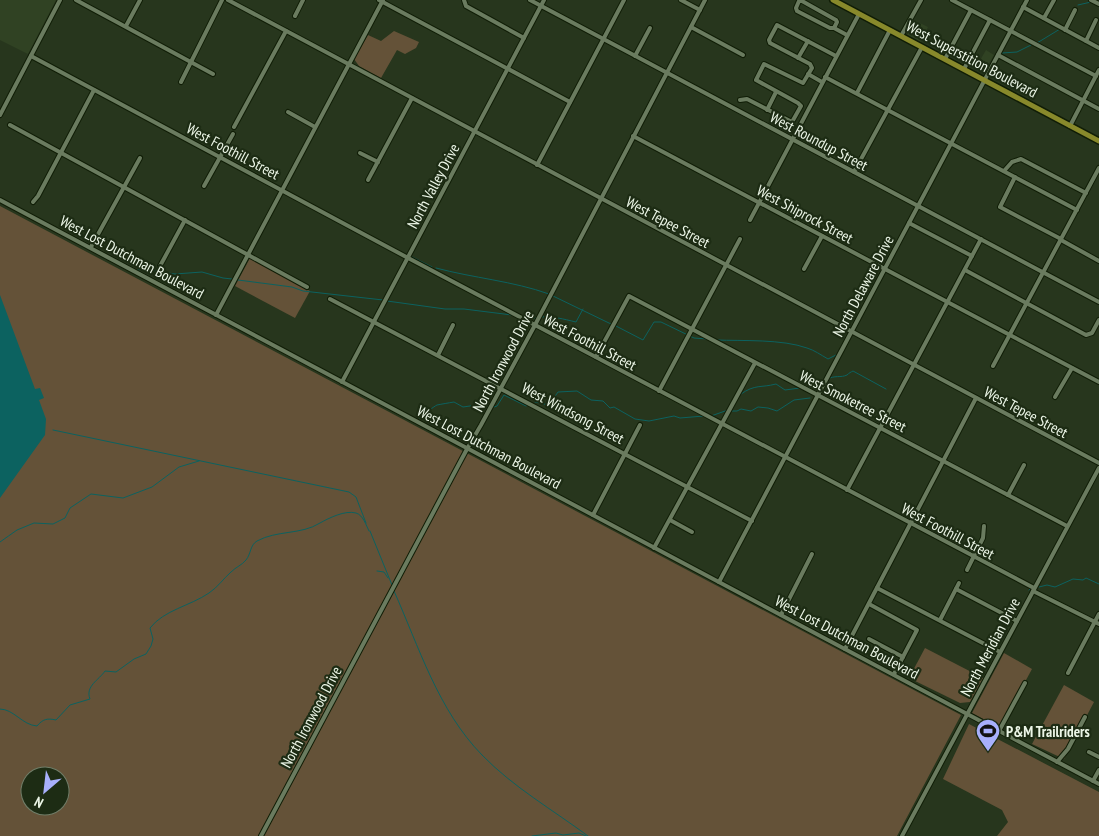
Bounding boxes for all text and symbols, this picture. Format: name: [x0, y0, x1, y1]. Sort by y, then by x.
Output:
street label: West Superstition Boulevard: [903, 16, 1041, 102]
street label: West Roundup Street: [767, 107, 871, 175]
street label: West Foothill Street: [183, 119, 283, 183]
street label: North Valley Drive: [403, 140, 463, 232]
street label: West Shiprock Street: [754, 181, 856, 247]
street label: West Tepee Street: [623, 192, 713, 252]
street label: West Lost Dutchman Boulevard: [57, 211, 207, 303]
street label: North Delaware Drive: [828, 232, 898, 340]
street label: North Ironwood Drive: [468, 307, 538, 415]
street label: West Foothill Street: [540, 310, 640, 374]
street label: West Smoketree Street: [796, 366, 910, 436]
street label: West Windsong Street: [519, 378, 627, 448]
street label: West Tepee Street: [981, 382, 1071, 442]
street label: West Lost Dutchman Boulevard: [414, 401, 564, 493]
street label: West Foothill Street: [898, 499, 998, 563]
street label: West Lost Dutchman Boulevard: [772, 591, 922, 683]
street label: North Meridian Drive: [956, 595, 1024, 699]
street label: North Ironwood Drive: [276, 663, 346, 771]
sports icon: P&M Trailriders: [975, 718, 1001, 752]
place label: P&M Trailriders: [1006, 722, 1090, 741]
north arrow: [20, 766, 70, 816]
text: N: [31, 793, 46, 812]

